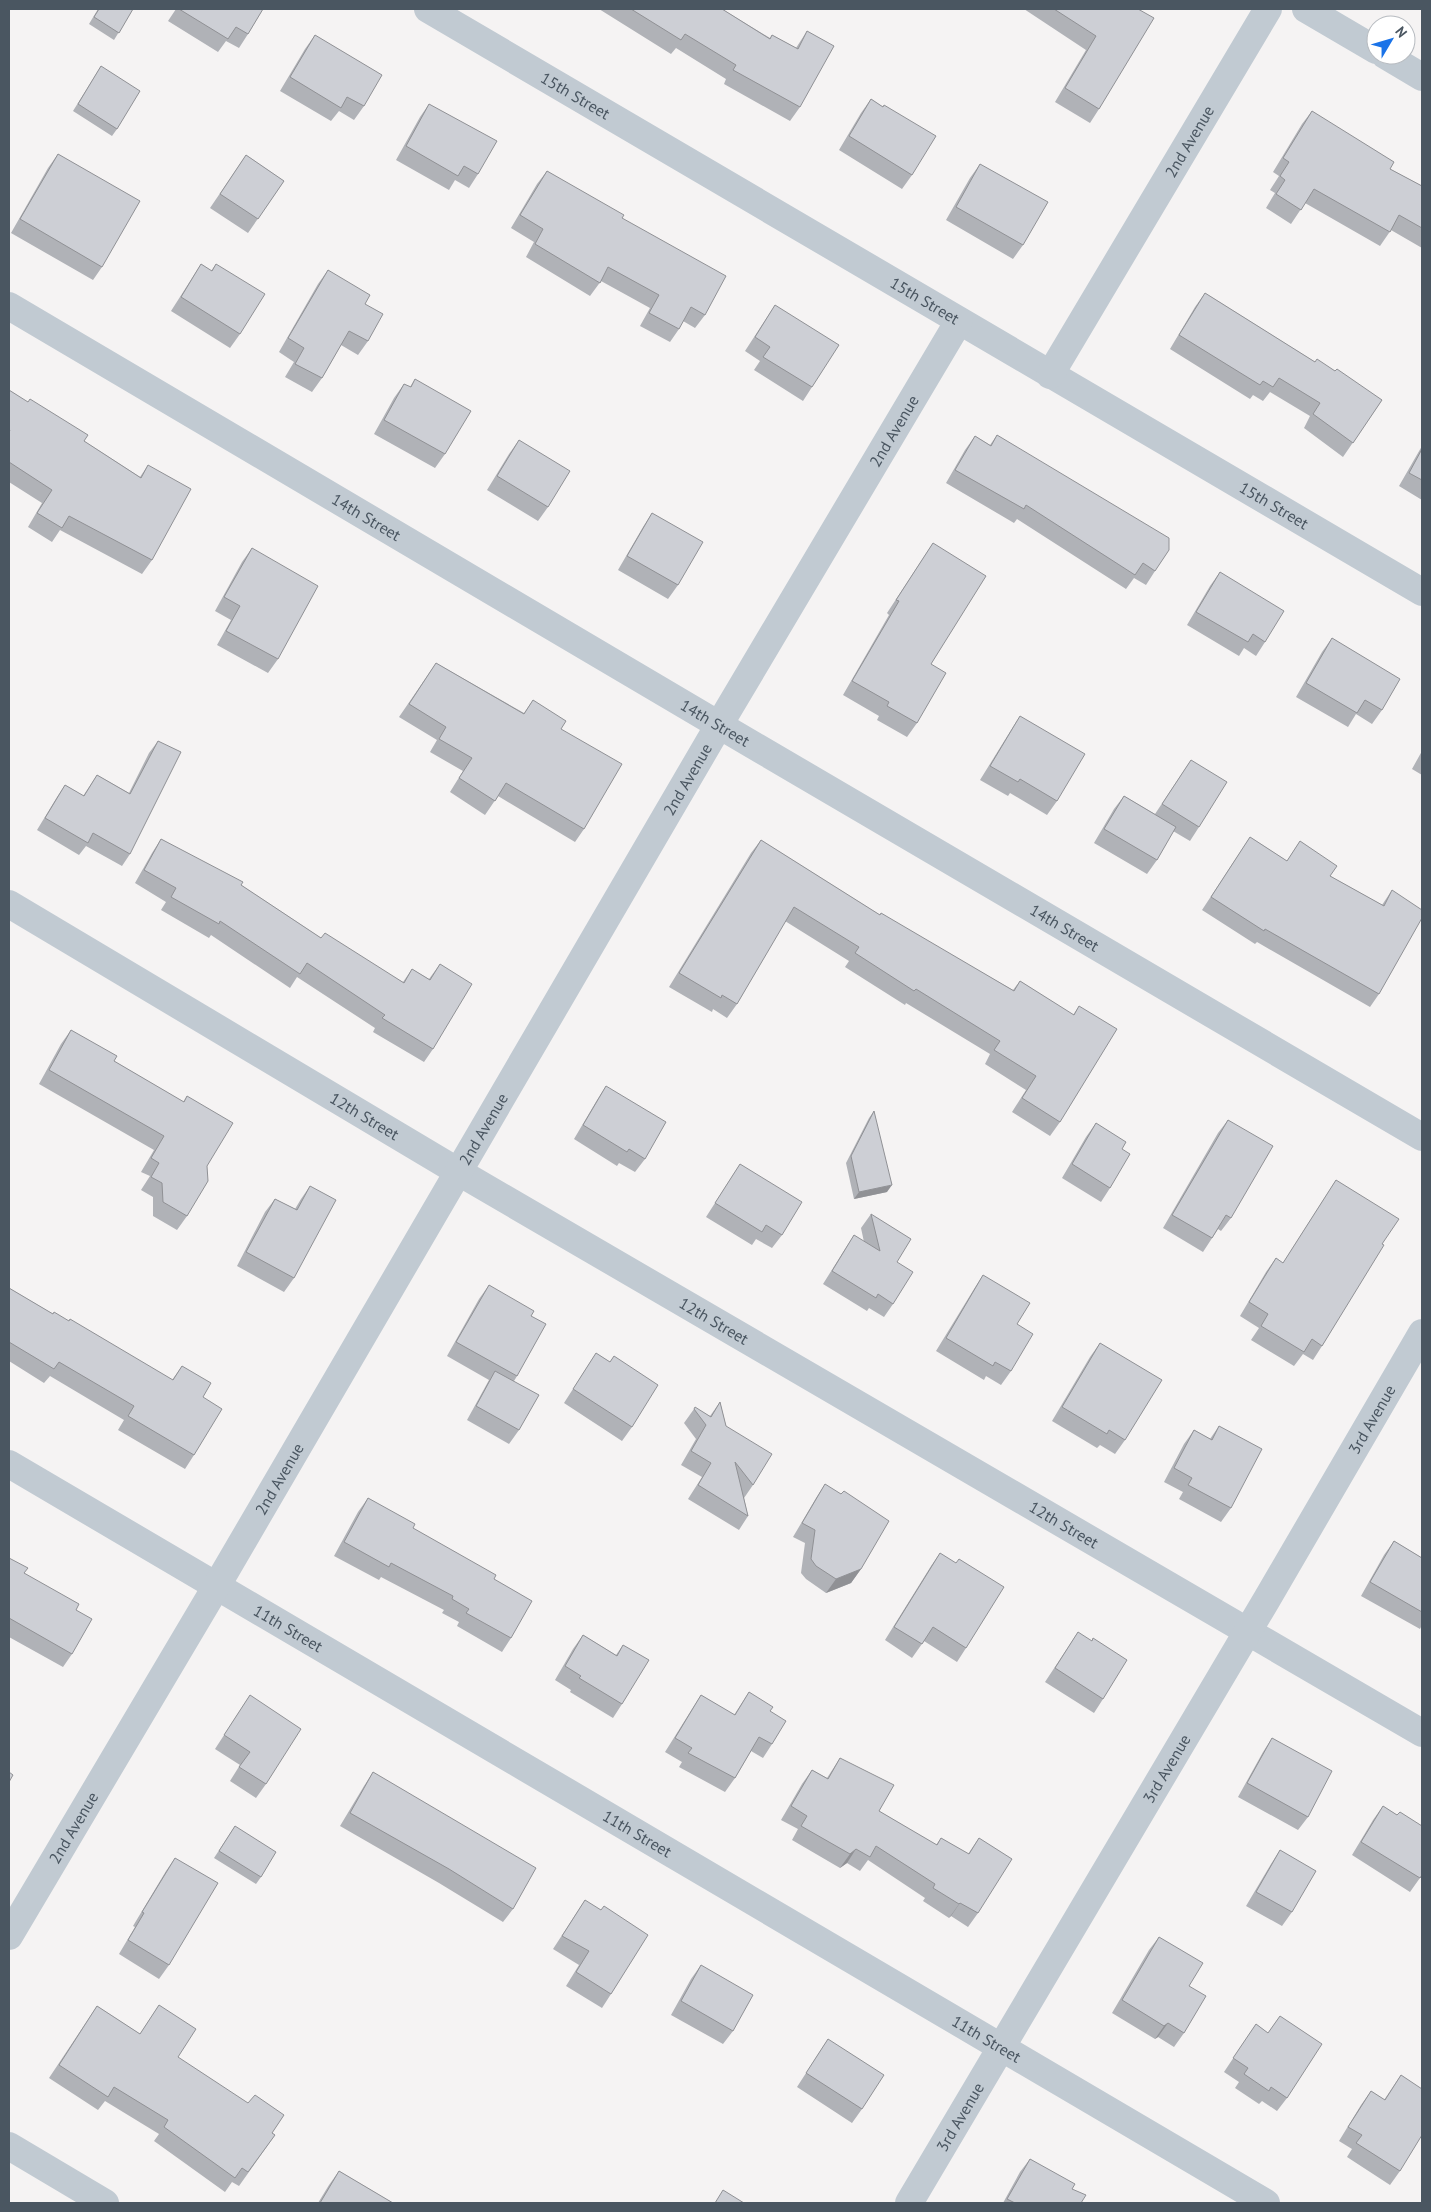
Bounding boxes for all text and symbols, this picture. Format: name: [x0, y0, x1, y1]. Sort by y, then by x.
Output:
north arrow: [1366, 15, 1416, 65]
text: N: [1391, 23, 1411, 41]
street label: 15th Street: [537, 67, 614, 124]
street label: 2nd Avenue: [1160, 102, 1218, 181]
street label: 15th Street: [887, 272, 964, 329]
street label: 2nd Avenue: [865, 391, 923, 470]
street label: 15th Street: [1236, 477, 1313, 534]
street label: 14th Street: [328, 489, 405, 545]
street label: 14th Street: [677, 695, 754, 751]
street label: 2nd Avenue: [659, 740, 716, 819]
street label: 14th Street: [1026, 899, 1103, 956]
street label: 12th Street: [326, 1088, 403, 1145]
street label: 2nd Avenue: [454, 1089, 512, 1169]
street label: 12th Street: [676, 1293, 753, 1349]
street label: 3rd Avenue: [1344, 1381, 1400, 1458]
street label: 2nd Avenue: [250, 1439, 308, 1518]
street label: 12th Street: [1026, 1497, 1103, 1553]
street label: 11th Street: [250, 1600, 327, 1657]
street label: 3rd Avenue: [1138, 1731, 1195, 1807]
street label: 2nd Avenue: [44, 1788, 102, 1867]
street label: 11th Street: [599, 1805, 676, 1862]
street label: 11th Street: [948, 2011, 1025, 2067]
street label: 3rd Avenue: [932, 2079, 988, 2155]

